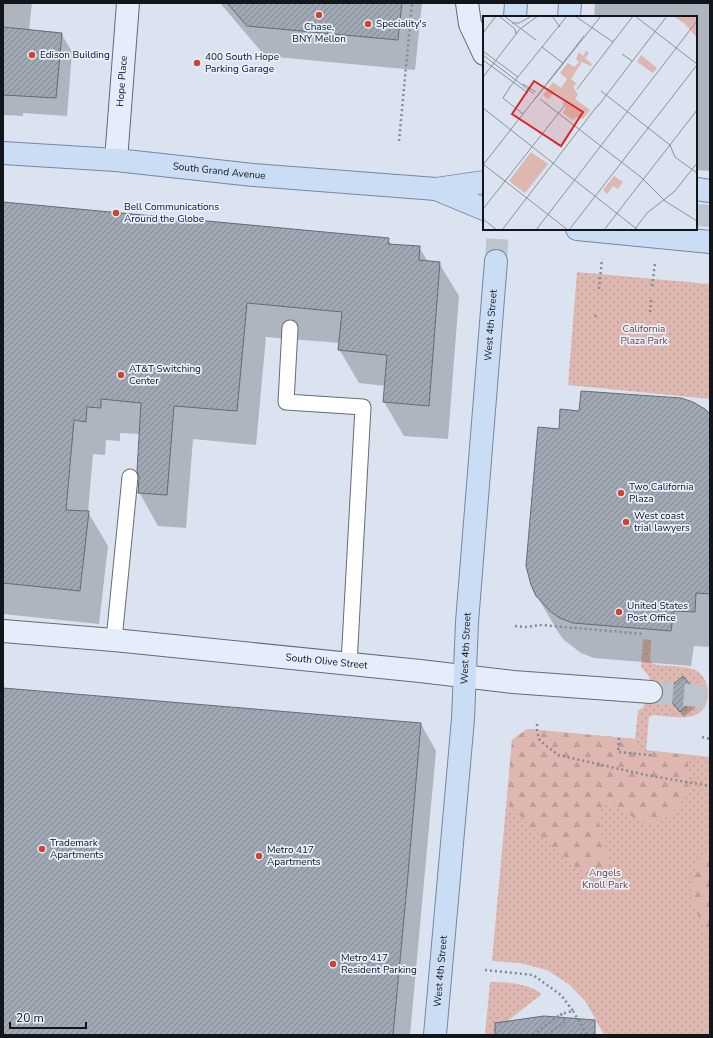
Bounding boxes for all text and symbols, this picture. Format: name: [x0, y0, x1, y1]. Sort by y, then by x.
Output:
marker: Chase, BNY Mellon: [314, 10, 324, 20]
inset map: [483, 16, 697, 230]
place label: Speciality's: [376, 17, 427, 31]
marker: Speciality's: [363, 19, 373, 29]
place label: Chase, BNY Mellon: [292, 20, 346, 46]
place label: Edison Building: [40, 48, 110, 62]
marker: Edison Building: [27, 50, 37, 60]
place label: 400 South Hope Parking Garage: [205, 50, 279, 76]
street label: Hope Place: [113, 55, 131, 107]
marker: 400 South Hope Parking Garage: [192, 58, 202, 68]
street label: South Grand Avenue: [172, 159, 266, 183]
place label: Bell Communications Around the Globe: [124, 200, 219, 226]
marker: Bell Communications Around the Globe: [111, 208, 121, 218]
street label: West 4th Street: [481, 288, 501, 362]
park label: California Plaza Park: [620, 322, 669, 348]
place label: AT&T Switching Center: [129, 362, 201, 388]
marker: AT&T Switching Center: [116, 370, 126, 380]
place label: Two California Plaza: [629, 480, 694, 506]
marker: Two California Plaza: [616, 488, 626, 498]
place label: West coast trial lawyers: [634, 509, 690, 535]
marker: West coast trial lawyers: [621, 517, 631, 527]
place label: United States Post Office: [627, 599, 688, 625]
marker: United States Post Office: [614, 607, 624, 617]
street label: West 4th Street: [457, 611, 475, 684]
street label: South Olive Street: [285, 650, 369, 673]
place label: Trademark Apartments: [50, 836, 104, 862]
place label: Metro 417 Apartments: [267, 843, 321, 869]
marker: Trademark Apartments: [37, 844, 47, 854]
marker: Metro 417 Apartments: [254, 851, 264, 861]
park label: Angels Knoll Park: [582, 866, 629, 892]
street label: West 4th Street: [431, 934, 451, 1008]
place label: Metro 417 Resident Parking: [341, 951, 417, 977]
marker: Metro 417 Resident Parking: [328, 959, 338, 969]
scale bar: [10, 1004, 86, 1030]
text: 20 m: [16, 1010, 44, 1026]

